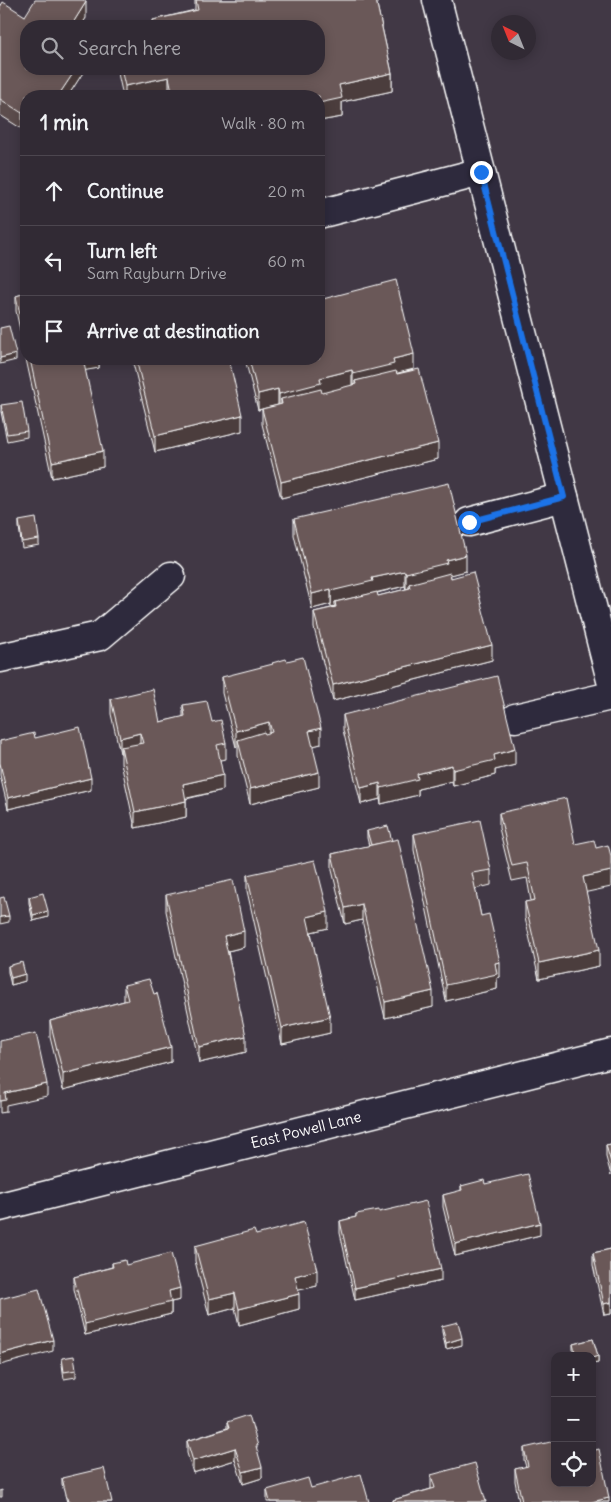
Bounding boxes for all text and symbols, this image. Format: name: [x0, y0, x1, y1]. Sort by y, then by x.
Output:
north arrow: [491, 15, 536, 60]
search box: [20, 20, 325, 75]
icon: search: [38, 34, 66, 62]
text: Search here: [78, 36, 181, 60]
text: 1 min: [40, 109, 89, 136]
text: Walk · 80 m: [221, 113, 305, 133]
route end: [470, 161, 493, 184]
icon: ahead: [40, 177, 68, 205]
text: Continue: [87, 179, 164, 203]
text: 20 m: [268, 181, 305, 201]
text: Turn left: [87, 239, 157, 263]
icon: left: [40, 247, 68, 275]
text: 60 m: [267, 251, 305, 271]
text: Sam Rayburn Drive: [87, 263, 227, 283]
icon: arrive: [40, 317, 68, 345]
text: Arrive at destination: [87, 319, 260, 343]
route start: [458, 511, 481, 534]
street label: East Powell Lane: [249, 1107, 363, 1152]
map controls: [551, 1352, 596, 1487]
button: +: [551, 1352, 596, 1397]
button: −: [551, 1397, 596, 1442]
button: locate: [551, 1442, 596, 1487]

